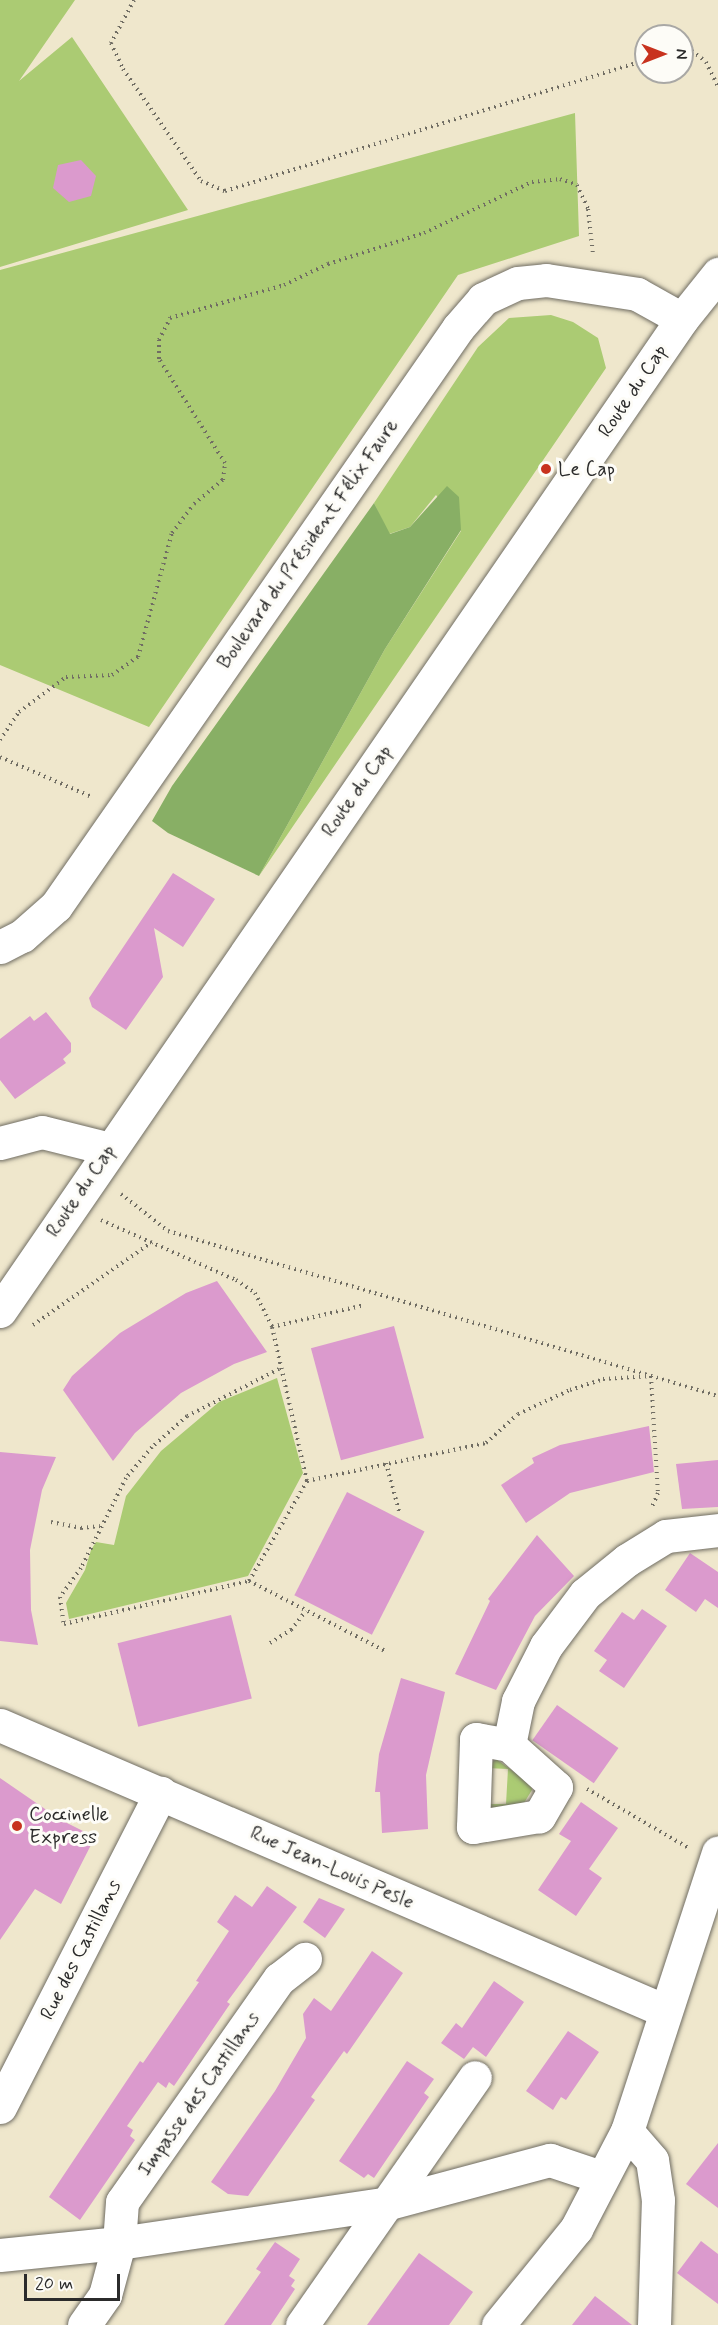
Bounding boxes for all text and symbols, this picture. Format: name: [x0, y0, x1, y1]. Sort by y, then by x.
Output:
north arrow: [634, 24, 694, 84]
text: N: [670, 49, 691, 59]
street label: Route du Cap: [593, 340, 673, 442]
street label: Boulevard du Président Félix Faure: [214, 416, 402, 672]
place label: Le Cap: [558, 457, 619, 481]
marker: Le Cap: [539, 462, 553, 476]
street label: Route du Cap: [317, 741, 397, 841]
street label: Route du Cap: [41, 1140, 121, 1242]
place label: Coccinelle Express: [29, 1802, 109, 1849]
marker: Coccinelle Express: [10, 1819, 24, 1833]
street label: Rue Jean-Louis Pesle: [247, 1821, 417, 1915]
street label: Rue des Castillans: [35, 1875, 127, 2025]
street label: Impasse des Castillans: [133, 2007, 265, 2181]
scale bar: [27, 2262, 123, 2300]
text: 20 m: [35, 2272, 73, 2296]

